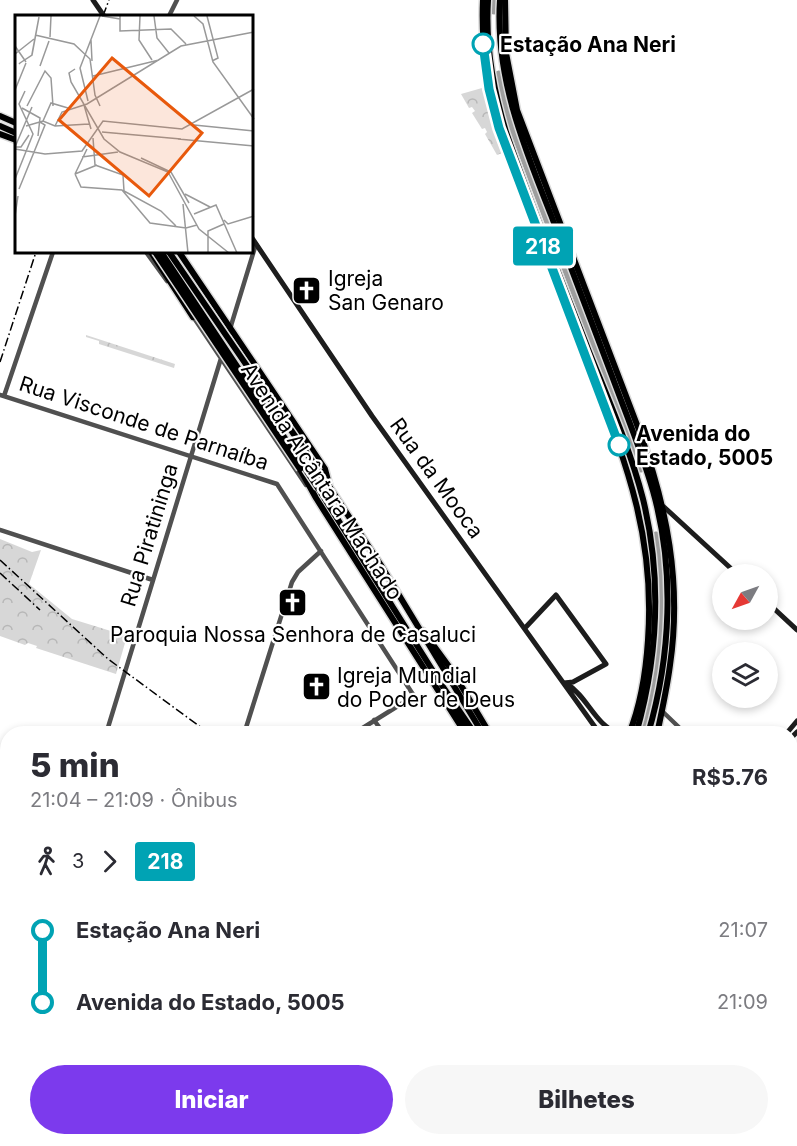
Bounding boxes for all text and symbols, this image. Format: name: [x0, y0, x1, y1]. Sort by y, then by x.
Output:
inset map: [15, 15, 254, 254]
place label: Estação Ana Neri: [500, 32, 676, 57]
marker: Estação Ana Neri: [472, 33, 494, 55]
line badge: 218: [508, 226, 578, 266]
text: 218: [525, 234, 561, 259]
place label: Igreja San Genaro: [328, 266, 444, 315]
church icon: Igreja San Genaro: [291, 274, 323, 306]
street label: Avenida Alcântara Machado: [236, 358, 408, 604]
street label: Rua Visconde de Parnaíba: [16, 371, 272, 475]
street label: Rua da Mooca: [385, 413, 489, 543]
place label: Avenida do Estado, 5005: [636, 421, 773, 470]
marker: Avenida do Estado, 5005: [608, 434, 630, 456]
street label: Rua Piratininga: [115, 460, 183, 610]
north arrow: [712, 564, 778, 630]
map controls: [712, 564, 778, 708]
church icon: Paroquia Nossa Senhora de Casaluci: [277, 587, 309, 619]
place label: Paroquia Nossa Senhora de Casaluci: [110, 622, 476, 647]
button: layers: [712, 642, 778, 708]
place label: Igreja Mundial do Poder de Deus: [337, 663, 515, 712]
church icon: Igreja Mundial do Poder de Deus: [300, 671, 332, 703]
text: 5 min: [30, 745, 120, 785]
text: R$5.76: [692, 764, 768, 790]
text: 21:04 – 21:09 · Ônibus: [30, 788, 238, 812]
icon: walk: [30, 845, 63, 878]
icon: forward: [93, 845, 126, 878]
text: 3: [72, 849, 84, 873]
text: 218: [147, 849, 183, 874]
text: Estação Ana Neri: [76, 917, 260, 943]
text: 21:07: [718, 918, 768, 942]
text: Avenida do Estado, 5005: [76, 989, 345, 1015]
text: 21:09: [717, 990, 768, 1014]
button: Iniciar: [30, 1065, 393, 1134]
button: Bilhetes: [405, 1065, 768, 1134]

